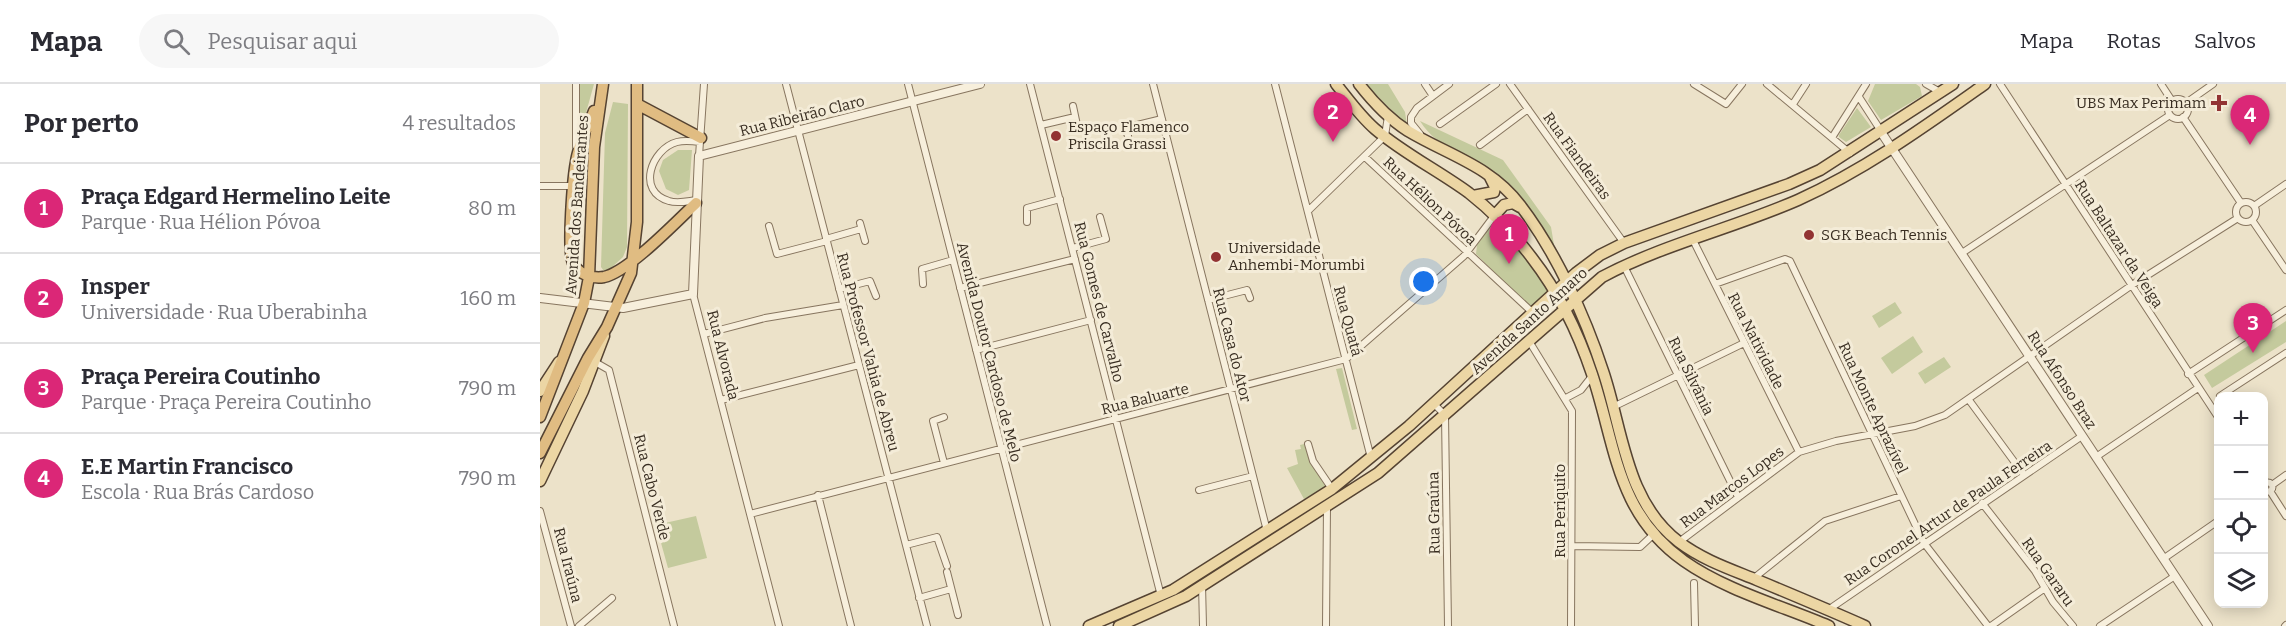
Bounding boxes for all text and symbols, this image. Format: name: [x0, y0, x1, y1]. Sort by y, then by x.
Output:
search box: [139, 14, 559, 68]
text: Mapa: [30, 25, 103, 58]
icon: search: [160, 25, 193, 58]
text: Pesquisar aqui: [208, 28, 357, 55]
text: Mapa: [2020, 28, 2074, 54]
text: Rotas: [2107, 28, 2161, 54]
text: Salvos: [2194, 28, 2256, 54]
street label: Rua Ribeirão Claro: [738, 92, 866, 140]
pin: 2: [1314, 92, 1352, 142]
place label: UBS Max Perimam: [2076, 94, 2207, 112]
marker: UBS Max Perimam: [2210, 94, 2228, 112]
pin: 4: [2230, 95, 2270, 145]
text: Por perto: [24, 108, 139, 139]
street label: Rua Fiandeiras: [1539, 109, 1615, 203]
text: 4 resultados: [402, 111, 516, 135]
street label: Avenida dos Bandeirantes: [562, 114, 592, 296]
place label: Espaço Flamenco Priscila Grassi: [1068, 118, 1189, 153]
marker: Espaço Flamenco Priscila Grassi: [1049, 129, 1063, 143]
street label: Rua Hélion Póvoa: [1379, 153, 1481, 249]
street label: Rua Baltazar da Veiga: [2071, 177, 2167, 311]
text: Praça Edgard Hermelino Leite: [81, 183, 391, 210]
text: 1: [39, 196, 48, 220]
text: 80 m: [468, 196, 516, 220]
text: Parque · Rua Hélion Póvoa: [81, 210, 321, 234]
pin: 1: [1490, 214, 1528, 264]
street label: Rua Gomes de Carvalho: [1070, 220, 1128, 384]
place label: SGK Beach Tennis: [1821, 226, 1947, 244]
marker: SGK Beach Tennis: [1802, 228, 1816, 242]
place label: Universidade Anhembi-Morumbi: [1228, 239, 1365, 274]
street label: Avenida Doutor Cardoso de Melo: [953, 240, 1025, 464]
marker: Universidade Anhembi-Morumbi: [1209, 250, 1223, 264]
street label: Rua Professor Vahia de Abreu: [833, 251, 903, 453]
street label: Avenida Santo Amaro: [1467, 264, 1591, 378]
your location: [1409, 267, 1438, 296]
text: Insper: [81, 273, 150, 300]
street label: Rua Quatá: [1330, 284, 1366, 358]
text: 2: [38, 286, 49, 310]
text: 160 m: [460, 286, 516, 310]
street label: Rua Casa do Ator: [1209, 286, 1255, 404]
street label: Rua Natividade: [1724, 290, 1788, 392]
text: Universidade · Rua Uberabinha: [81, 300, 367, 324]
pin: 3: [2234, 304, 2272, 353]
street label: Rua Alvorada: [703, 308, 743, 402]
street label: Rua Afonso Braz: [2024, 328, 2100, 432]
street label: Rua Silvânia: [1664, 334, 1718, 418]
street label: Rua Monte Aprazível: [1835, 339, 1911, 477]
text: Praça Pereira Coutinho: [81, 363, 321, 390]
text: 3: [38, 376, 49, 400]
text: 790 m: [459, 376, 516, 400]
street label: Rua Baluarte: [1099, 379, 1191, 419]
text: Parque · Praça Pereira Coutinho: [81, 390, 372, 414]
map controls: [2214, 392, 2268, 608]
button: +: [2214, 392, 2268, 446]
street label: Rua Cabo Verde: [630, 432, 674, 542]
street label: Rua Coronel Artur de Paula Ferreira: [1841, 437, 2055, 589]
street label: Rua Marcos Lopes: [1677, 442, 1787, 532]
button: −: [2214, 446, 2268, 500]
text: E.E Martin Francisco: [81, 453, 293, 480]
street label: Rua Periquito: [1551, 464, 1569, 558]
text: 4: [37, 466, 50, 490]
text: 790 m: [459, 466, 516, 490]
street label: Rua Graúna: [1424, 472, 1444, 554]
text: Escola · Rua Brás Cardoso: [81, 480, 314, 504]
button: locate: [2214, 500, 2268, 554]
street label: Rua Iraúna: [550, 526, 586, 604]
street label: Rua Gararu: [2018, 534, 2078, 610]
button: layers: [2214, 554, 2268, 608]

